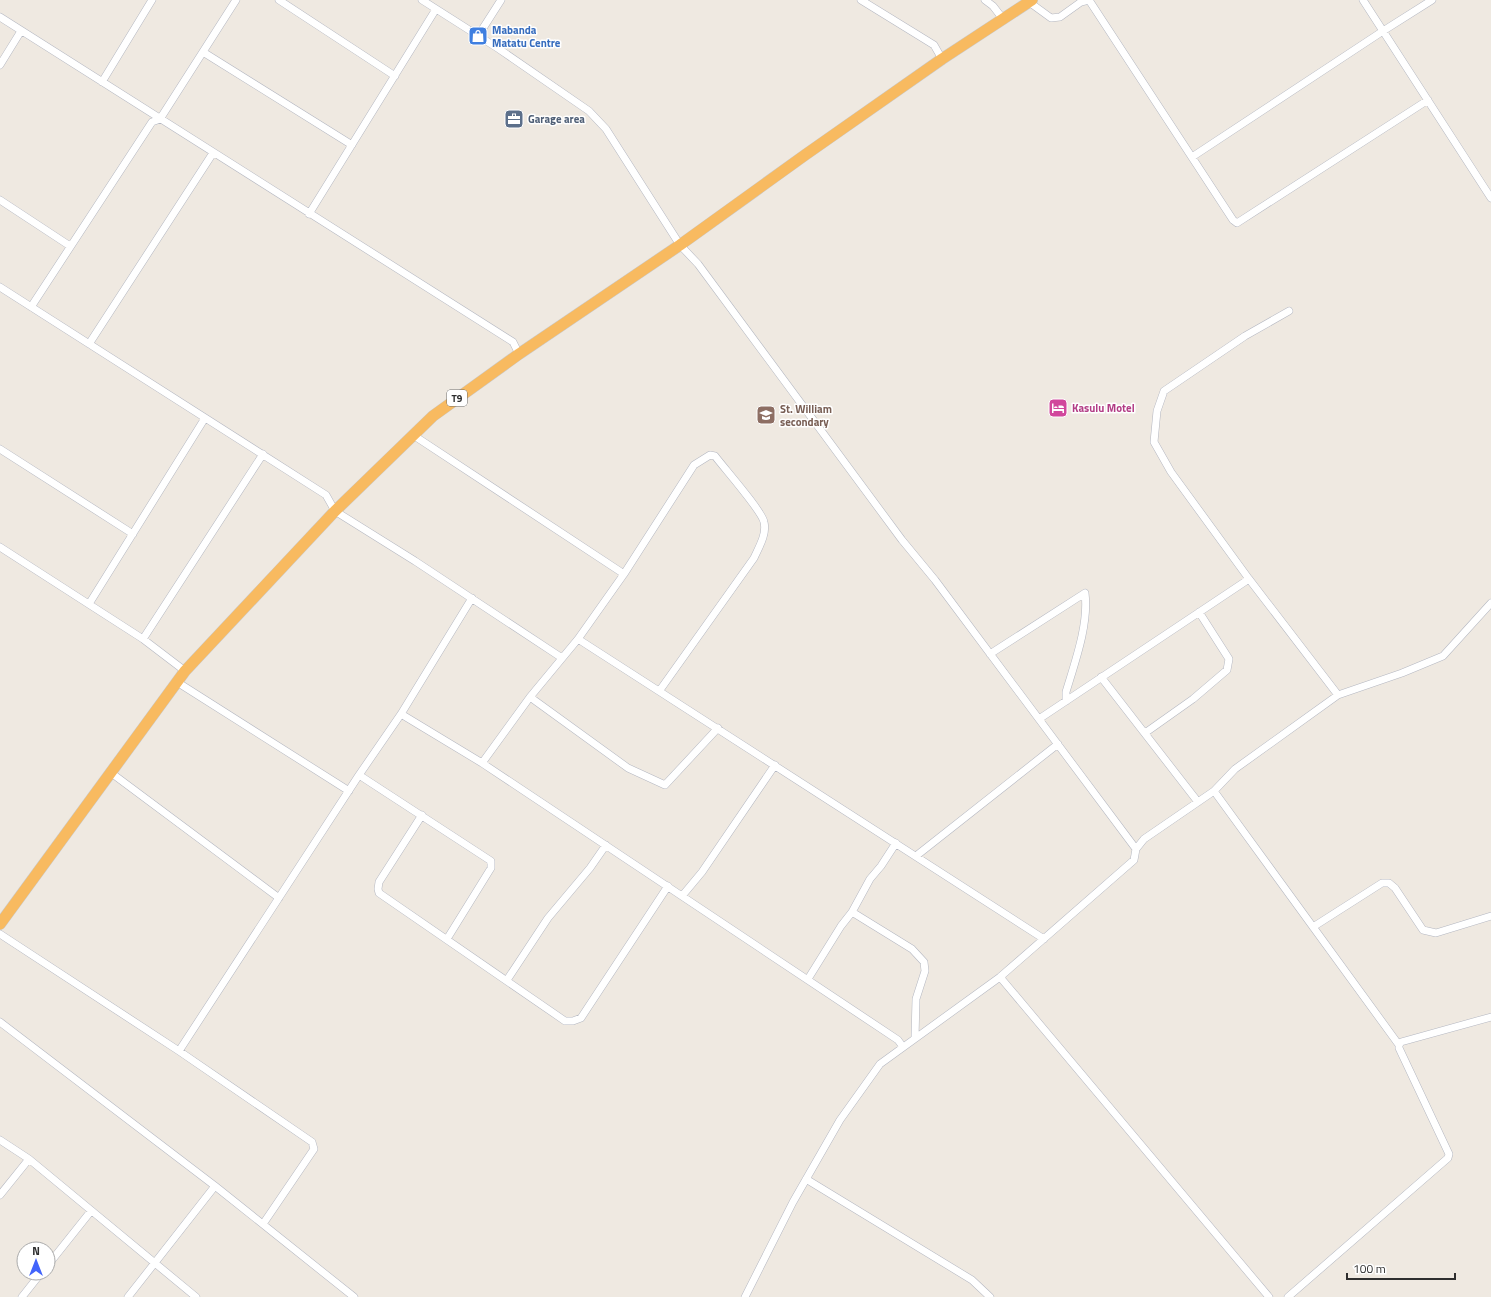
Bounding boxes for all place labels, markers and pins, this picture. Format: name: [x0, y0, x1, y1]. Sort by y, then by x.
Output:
place label: Mabanda Matatu Centre: [492, 22, 561, 51]
shop icon: Mabanda Matatu Centre: [467, 25, 489, 47]
office icon: Garage area: [503, 108, 525, 130]
place label: Garage area: [528, 111, 585, 127]
hotel icon: Kasulu Motel: [1047, 397, 1069, 419]
place label: Kasulu Motel: [1072, 400, 1135, 416]
place label: St. William secondary: [780, 401, 832, 430]
school or university icon: St. William secondary: [755, 404, 777, 426]

